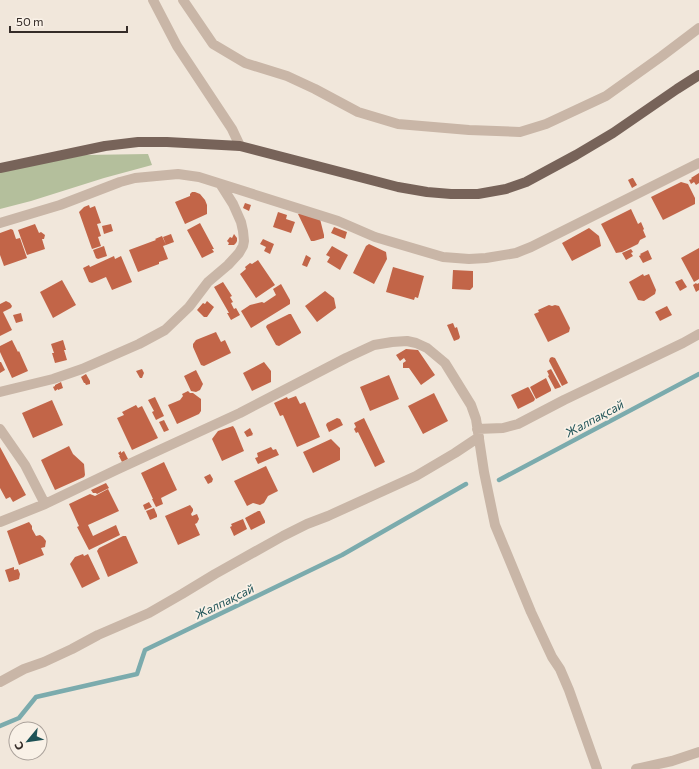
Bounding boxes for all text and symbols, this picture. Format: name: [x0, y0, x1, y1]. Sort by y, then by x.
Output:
scale bar: [10, 8, 127, 34]
text: 50 m: [16, 14, 44, 28]
water label: Жалпақсай: [561, 397, 626, 440]
water label: Жалпақсай: [191, 581, 256, 622]
north arrow: [8, 721, 48, 761]
text: С: [11, 739, 26, 753]

